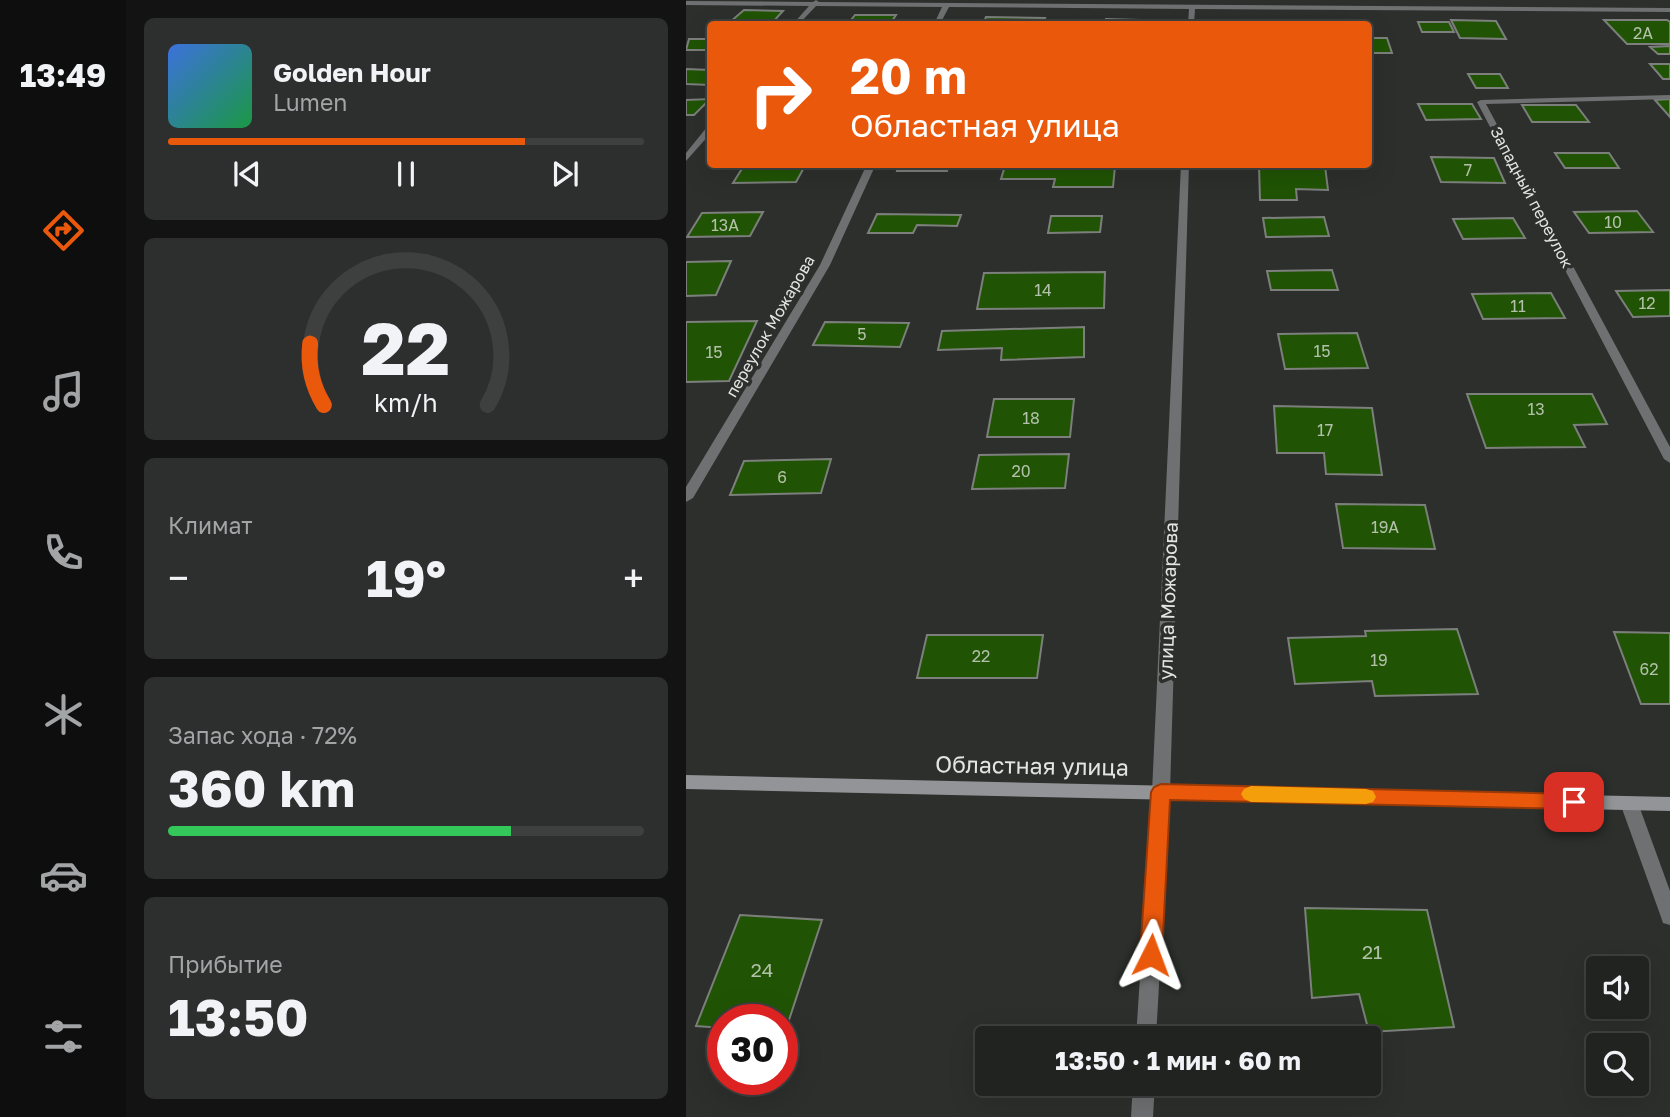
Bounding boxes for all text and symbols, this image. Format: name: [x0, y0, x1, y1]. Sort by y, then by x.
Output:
house number: 2А: [1633, 23, 1653, 43]
text: 20 m: [850, 46, 967, 105]
icon: right: [735, 49, 826, 140]
text: 13:49: [20, 56, 106, 94]
text: Golden Hour: [273, 57, 431, 88]
text: Lumen: [273, 88, 347, 116]
text: Областная улица: [850, 106, 1120, 144]
street label: Западный переулок: [1486, 123, 1578, 271]
icon: previous: [228, 155, 266, 193]
icon: pause: [387, 155, 425, 193]
icon: next: [546, 155, 584, 193]
house number: 7: [1464, 160, 1472, 180]
icon: directions: [39, 206, 88, 255]
house number: 10: [1604, 212, 1622, 232]
house number: 13А: [711, 215, 739, 235]
street label: переулок Можарова: [721, 251, 819, 401]
house number: 14: [1034, 280, 1052, 300]
house number: 12: [1638, 293, 1656, 313]
house number: 11: [1510, 296, 1526, 316]
text: 22: [362, 304, 450, 391]
house number: 5: [857, 324, 867, 344]
house number: 15: [1313, 341, 1331, 361]
house number: 15: [705, 342, 723, 362]
icon: music: [39, 367, 88, 416]
text: km/h: [374, 386, 438, 417]
house number: 13: [1527, 399, 1545, 419]
house number: 18: [1022, 408, 1040, 428]
house number: 17: [1317, 420, 1333, 440]
house number: 20: [1011, 461, 1031, 481]
house number: 6: [777, 467, 787, 487]
text: Климат: [168, 511, 253, 539]
house number: 19А: [1371, 517, 1399, 537]
street label: улица Можарова: [1153, 522, 1182, 680]
icon: phone: [39, 528, 88, 577]
text: 19°: [366, 546, 446, 608]
text: −: [168, 555, 189, 600]
text: +: [623, 555, 644, 600]
house number: 22: [972, 646, 990, 666]
house number: 19: [1370, 650, 1388, 670]
house number: 62: [1640, 659, 1658, 679]
icon: climate: [39, 690, 88, 739]
text: Запас хода · 72%: [168, 721, 357, 749]
street label: Областная улица: [935, 749, 1129, 781]
text: 360 km: [168, 756, 355, 818]
pin: [1544, 772, 1604, 832]
icon: arrive: [1555, 783, 1593, 821]
icon: car: [39, 851, 88, 900]
position arrow: [1114, 918, 1188, 992]
house number: 21: [1362, 940, 1382, 963]
text: Прибытие: [168, 950, 283, 978]
map controls: [1586, 956, 1649, 1096]
button: sound: [1586, 956, 1649, 1019]
house number: 24: [751, 958, 773, 981]
text: 13:50: [168, 985, 309, 1047]
speed limit sign: 30: [707, 1004, 798, 1095]
icon: filters: [39, 1012, 88, 1061]
button: search: [1586, 1033, 1649, 1096]
text: 13:50 · 1 мин · 60 m: [1055, 1045, 1301, 1076]

